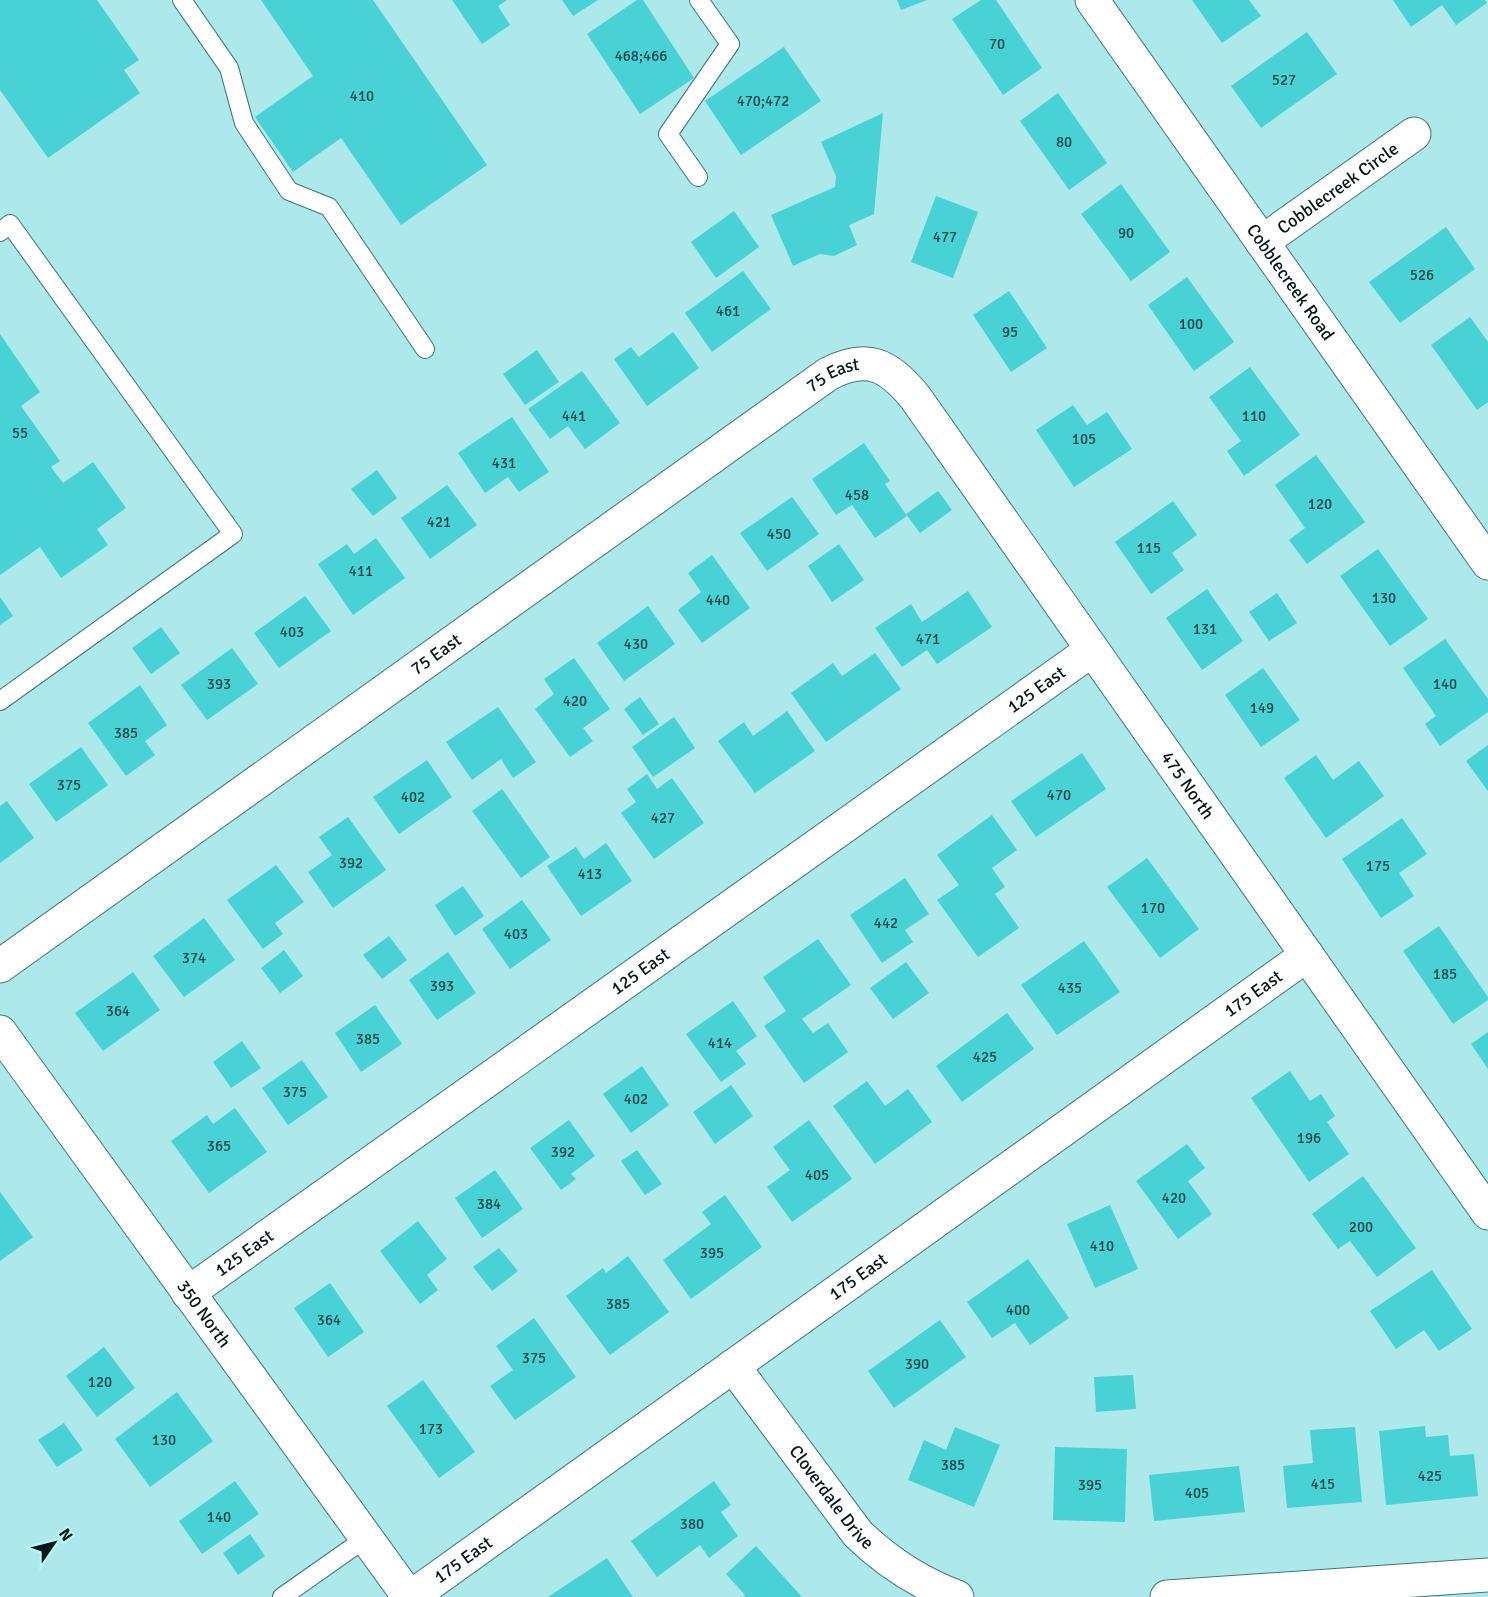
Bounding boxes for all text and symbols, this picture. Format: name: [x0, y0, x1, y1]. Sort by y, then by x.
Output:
house number: 70: [989, 35, 1005, 53]
house number: 468;466: [615, 47, 667, 65]
house number: 527: [1272, 71, 1296, 89]
house number: 410: [350, 87, 374, 105]
house number: 470;472: [737, 92, 789, 110]
house number: 80: [1056, 133, 1072, 151]
street label: Cobblecreek Circle: [1273, 138, 1403, 239]
street label: Cobblecreek Road: [1242, 220, 1339, 345]
house number: 90: [1118, 224, 1134, 242]
house number: 477: [933, 228, 957, 246]
house number: 526: [1410, 266, 1434, 284]
house number: 461: [716, 302, 740, 320]
house number: 100: [1179, 315, 1203, 333]
house number: 95: [1002, 323, 1018, 341]
street label: 75 East: [802, 353, 860, 397]
house number: 441: [562, 407, 586, 425]
house number: 110: [1242, 407, 1266, 425]
house number: 55: [12, 424, 28, 442]
house number: 105: [1072, 430, 1096, 448]
house number: 431: [492, 454, 516, 472]
house number: 458: [845, 486, 869, 504]
house number: 120: [1308, 495, 1332, 513]
house number: 421: [427, 513, 451, 531]
house number: 450: [767, 525, 791, 543]
house number: 115: [1137, 539, 1161, 557]
house number: 411: [349, 562, 373, 580]
house number: 130: [1372, 589, 1396, 607]
house number: 440: [706, 591, 730, 609]
house number: 131: [1193, 620, 1217, 638]
house number: 403: [280, 623, 304, 641]
street label: 75 East: [407, 629, 466, 680]
house number: 471: [916, 630, 940, 648]
house number: 430: [624, 635, 648, 653]
street label: 125 East: [1003, 661, 1070, 718]
house number: 393: [207, 675, 231, 693]
house number: 140: [1433, 675, 1457, 693]
house number: 420: [563, 692, 587, 710]
house number: 149: [1250, 699, 1274, 717]
house number: 385: [114, 724, 138, 742]
street label: 475 North: [1156, 747, 1219, 824]
house number: 375: [57, 776, 81, 794]
house number: 470: [1047, 786, 1071, 804]
house number: 402: [401, 788, 425, 806]
house number: 427: [651, 809, 675, 827]
house number: 392: [339, 854, 363, 872]
house number: 175: [1366, 857, 1390, 875]
house number: 413: [578, 865, 602, 883]
house number: 170: [1141, 899, 1165, 917]
house number: 442: [874, 914, 898, 932]
house number: 403: [504, 925, 528, 943]
street label: 125 East: [607, 943, 674, 1000]
house number: 374: [182, 949, 206, 967]
street label: 175 East: [1220, 965, 1287, 1022]
house number: 185: [1433, 965, 1457, 983]
house number: 393: [430, 977, 454, 995]
house number: 435: [1058, 979, 1082, 997]
house number: 364: [106, 1002, 130, 1020]
house number: 385: [356, 1030, 380, 1048]
house number: 414: [708, 1034, 732, 1052]
house number: 425: [973, 1048, 997, 1066]
house number: 375: [283, 1083, 307, 1101]
house number: 402: [624, 1090, 648, 1108]
house number: 196: [1297, 1129, 1321, 1147]
house number: 365: [207, 1137, 231, 1155]
house number: 392: [551, 1143, 575, 1161]
house number: 405: [805, 1166, 829, 1184]
house number: 420: [1162, 1189, 1186, 1207]
house number: 384: [477, 1195, 501, 1213]
house number: 200: [1349, 1218, 1373, 1236]
street label: 125 East: [211, 1225, 278, 1281]
house number: 410: [1090, 1237, 1114, 1255]
house number: 395: [700, 1244, 724, 1262]
street label: 175 East: [825, 1248, 892, 1305]
street label: 350 North: [172, 1276, 236, 1352]
house number: 385: [606, 1295, 630, 1313]
house number: 400: [1006, 1301, 1030, 1319]
house number: 364: [317, 1311, 341, 1329]
house number: 375: [522, 1349, 546, 1367]
house number: 390: [905, 1355, 929, 1373]
house number: 120: [88, 1373, 112, 1391]
house number: 173: [419, 1420, 443, 1438]
house number: 130: [152, 1431, 176, 1449]
street label: Cloverdale Drive: [785, 1441, 878, 1554]
house number: 385: [941, 1456, 965, 1474]
house number: 425: [1418, 1467, 1442, 1485]
house number: 415: [1311, 1475, 1335, 1493]
house number: 395: [1078, 1476, 1102, 1494]
house number: 405: [1185, 1484, 1209, 1502]
house number: 140: [207, 1508, 231, 1526]
north arrow: [24, 1513, 84, 1573]
house number: 380: [680, 1515, 704, 1533]
text: N: [54, 1525, 77, 1545]
street label: 175 East: [430, 1531, 496, 1588]

